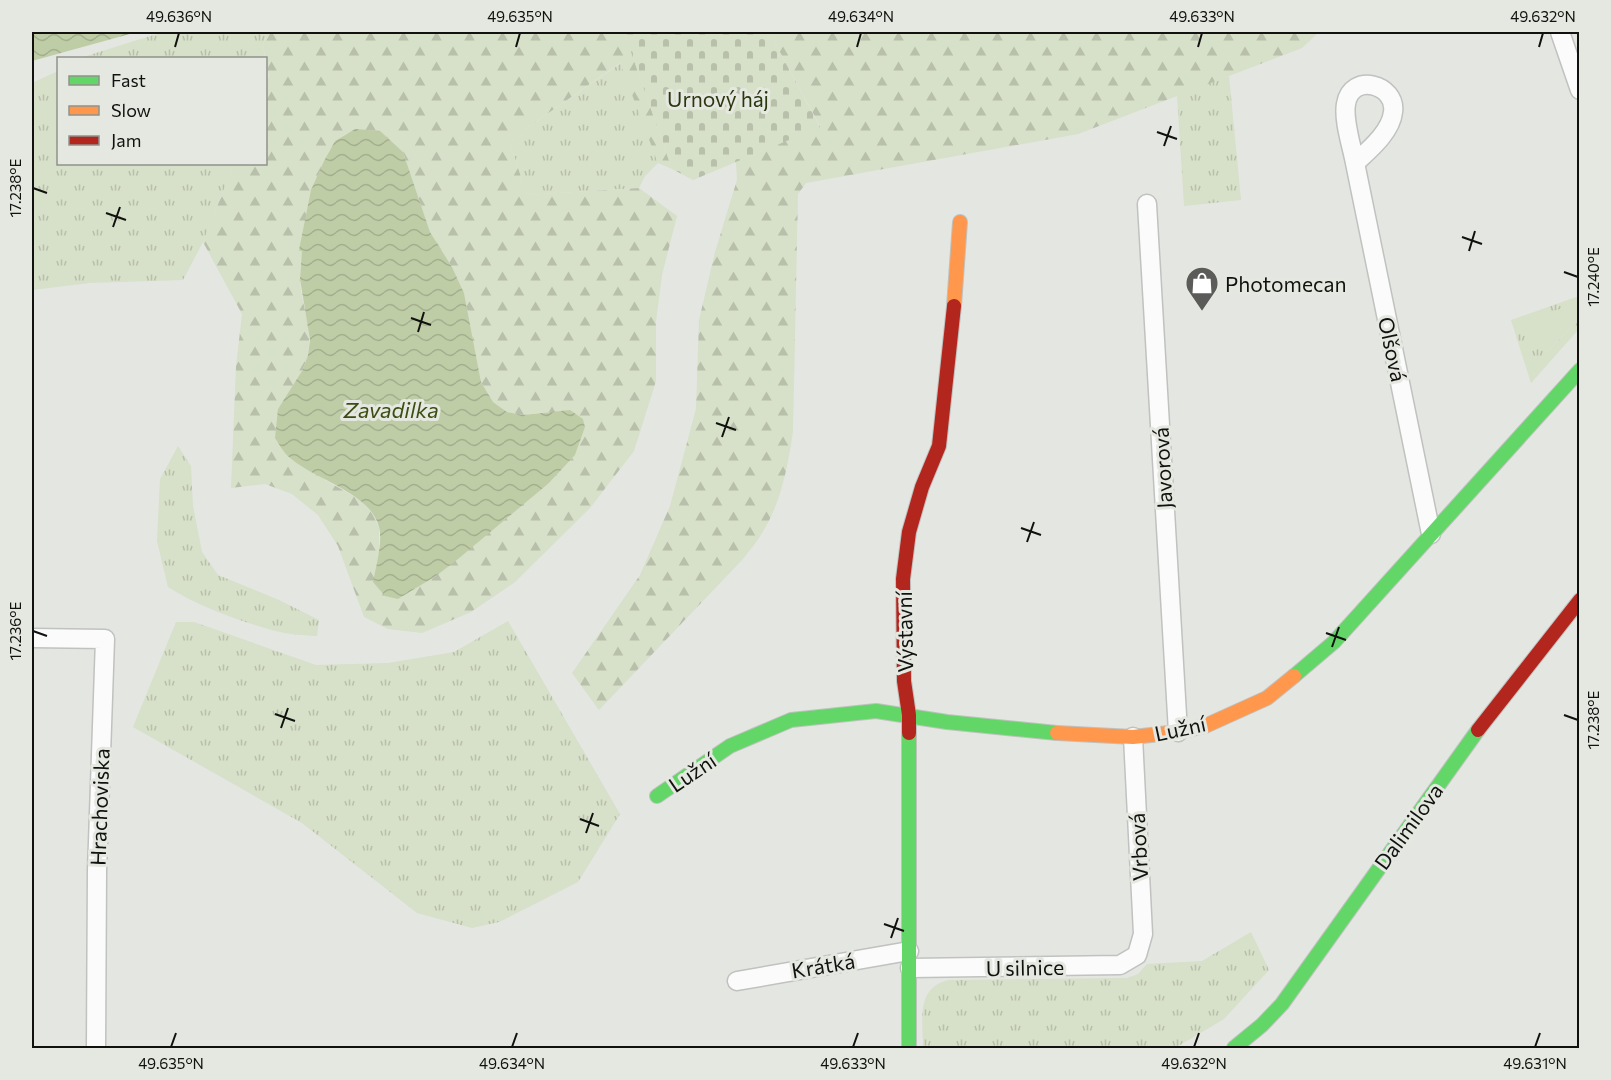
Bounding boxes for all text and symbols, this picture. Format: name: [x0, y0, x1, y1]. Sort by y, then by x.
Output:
text: 49.636°N: [146, 7, 212, 25]
text: 49.635°N: [487, 7, 553, 25]
text: 49.634°N: [828, 7, 894, 25]
text: 49.633°N: [1169, 7, 1235, 25]
text: 49.632°N: [1510, 7, 1576, 25]
legend: [57, 57, 267, 165]
text: Fast: [111, 69, 146, 91]
park label: Urnový háj: [667, 86, 769, 111]
text: Slow: [111, 99, 151, 121]
text: Jam: [111, 129, 141, 151]
text: 17.238°E: [6, 159, 24, 217]
text: 17.240°E: [1584, 247, 1602, 307]
shop icon: Photomecan: [1184, 265, 1220, 312]
place label: Photomecan: [1225, 271, 1346, 296]
street label: Olšová: [1374, 314, 1412, 384]
water label: Zavadilka: [342, 396, 439, 423]
street label: Javorová: [1147, 427, 1177, 509]
street label: Výstavní: [891, 590, 917, 673]
text: 17.236°E: [6, 602, 24, 660]
text: 17.238°E: [1584, 691, 1602, 749]
street label: Lužní: [1152, 710, 1208, 746]
street label: Lužní: [664, 747, 721, 797]
street label: Hrachoviska: [84, 748, 114, 866]
street label: Dalimilova: [1369, 778, 1447, 874]
street label: Vrbová: [1124, 812, 1152, 882]
street label: Krátká: [789, 948, 857, 982]
street label: U silnice: [986, 954, 1064, 980]
text: 49.635°N: [138, 1054, 204, 1072]
text: 49.634°N: [479, 1054, 545, 1072]
text: 49.633°N: [820, 1054, 886, 1072]
text: 49.632°N: [1161, 1054, 1227, 1072]
text: 49.631°N: [1503, 1054, 1567, 1072]

